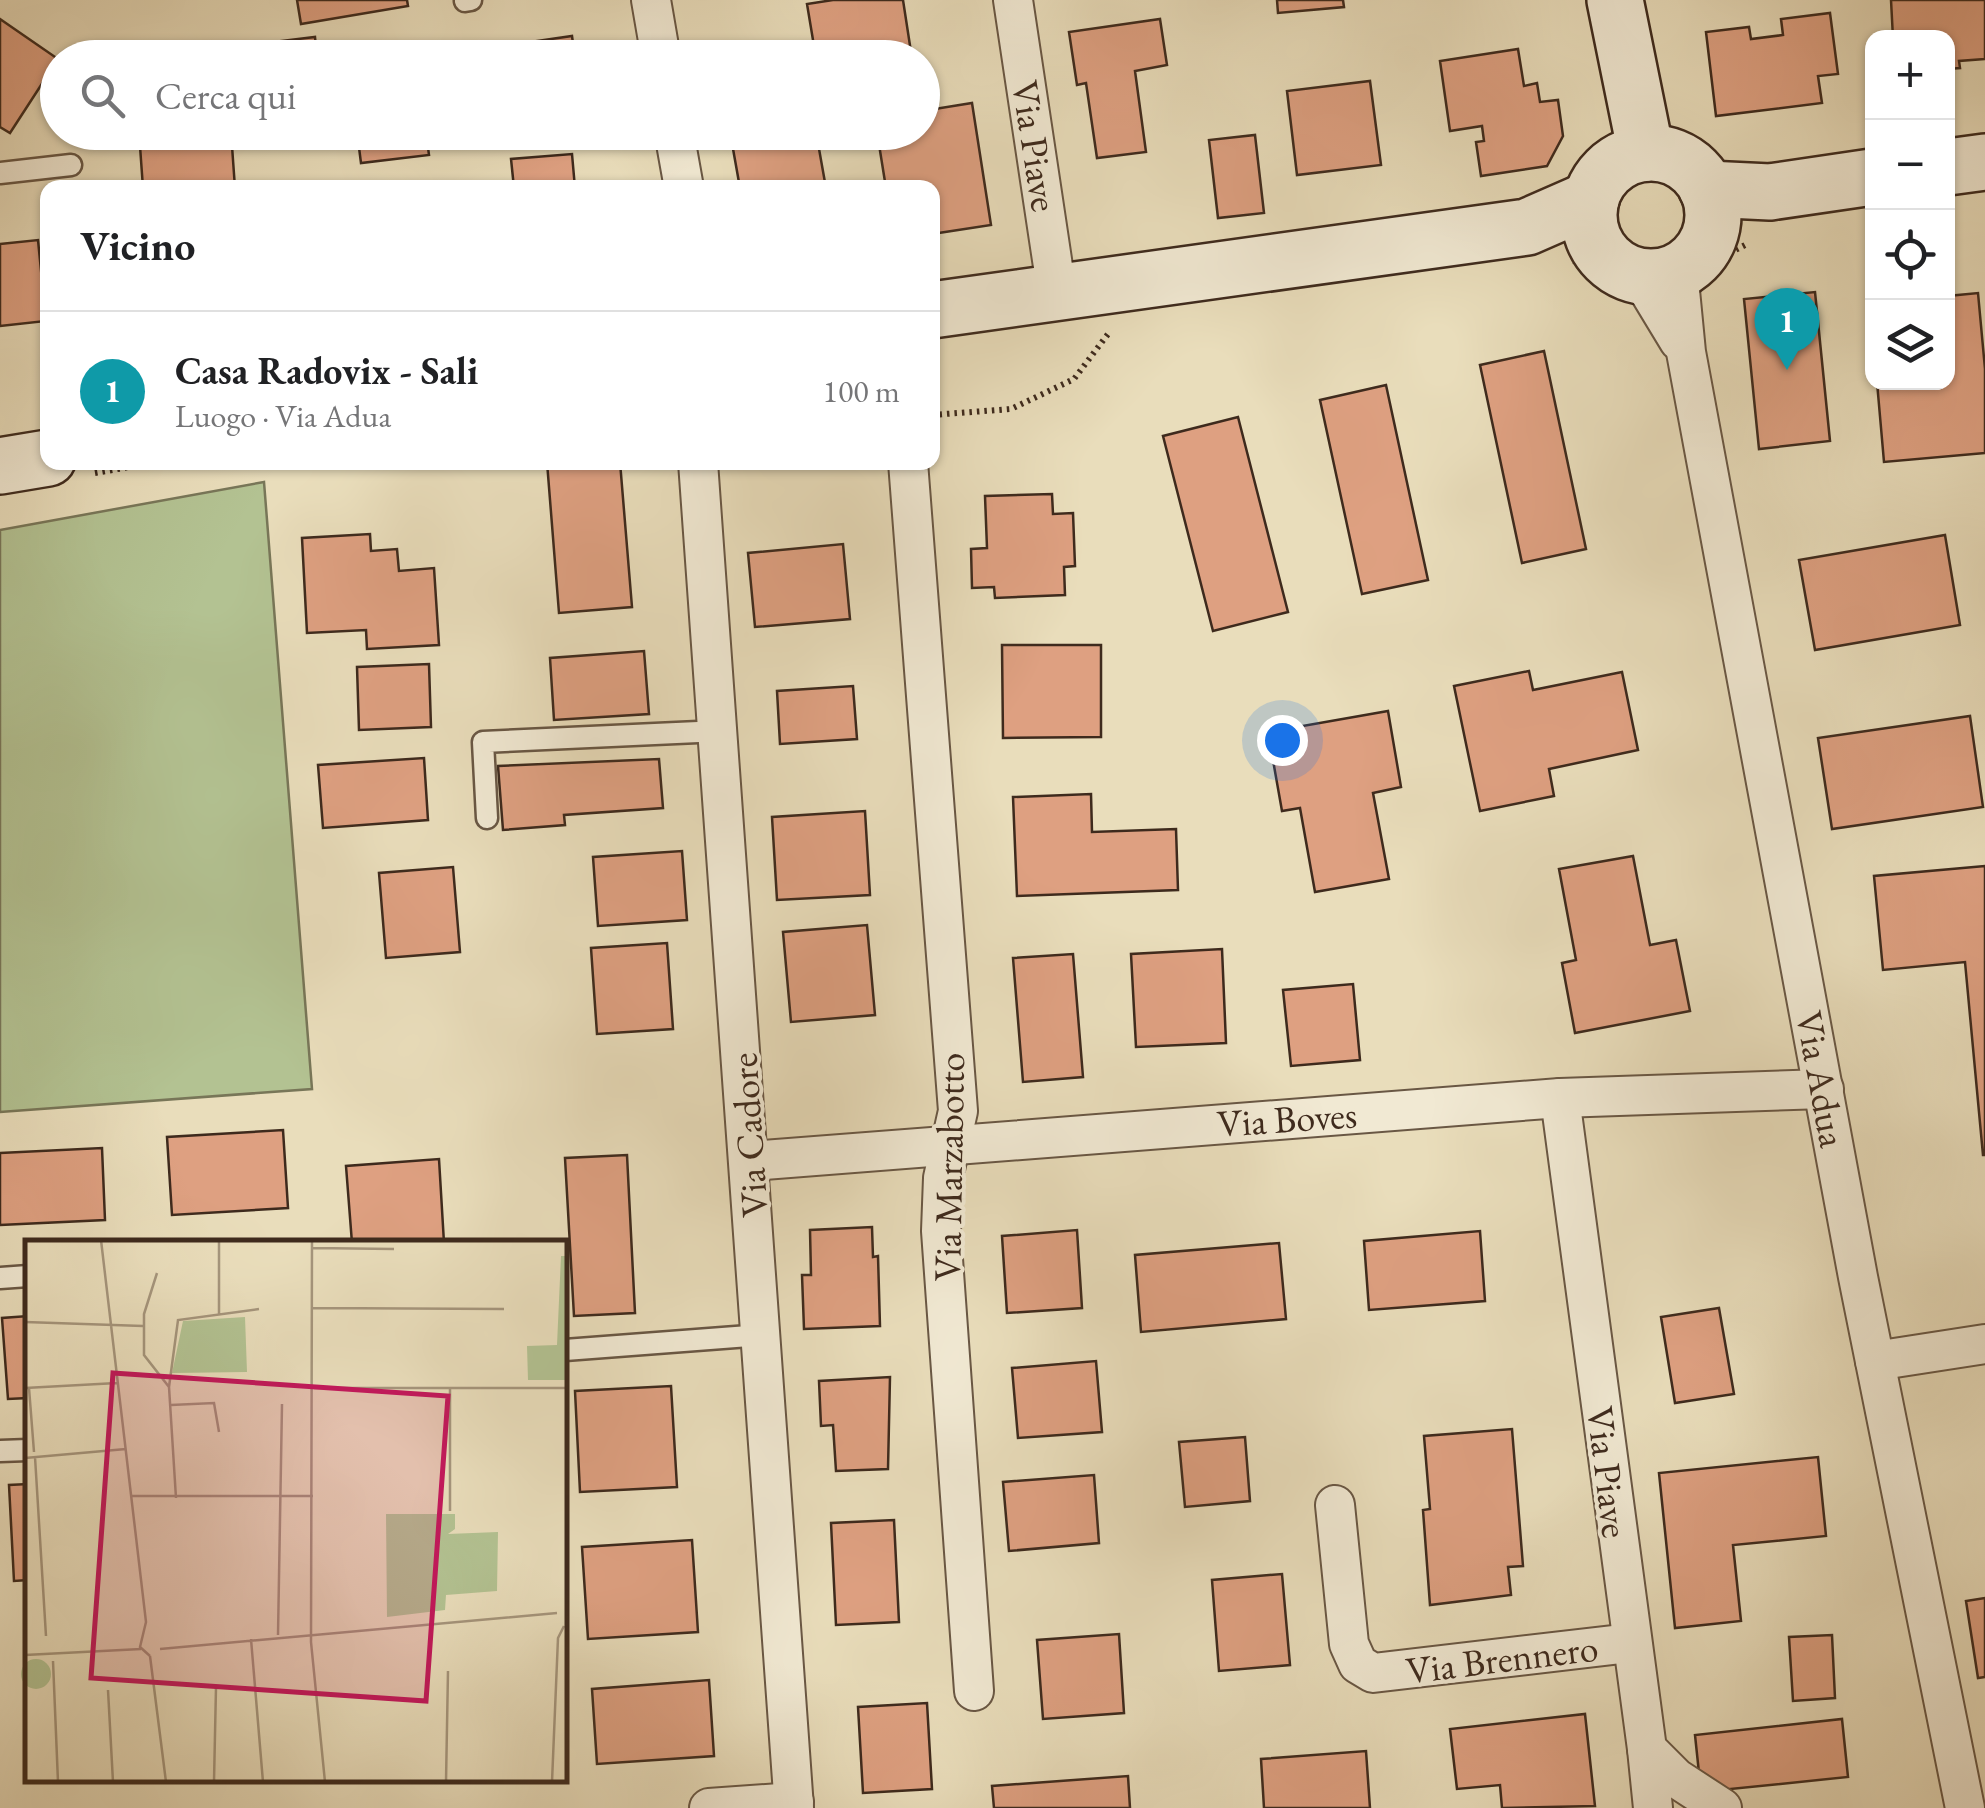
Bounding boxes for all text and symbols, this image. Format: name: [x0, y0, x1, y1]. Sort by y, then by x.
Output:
map controls: [1865, 30, 1955, 390]
button: +: [1865, 30, 1955, 120]
search box: [40, 40, 940, 150]
icon: search: [75, 68, 130, 123]
text: Cerca qui: [155, 71, 296, 120]
street label: Via Piave: [1001, 77, 1070, 215]
button: −: [1865, 120, 1955, 210]
button: locate: [1865, 210, 1955, 300]
text: Vicino: [80, 218, 195, 273]
pin: 1: [1754, 288, 1820, 370]
button: layers: [1865, 300, 1955, 390]
text: Casa Radovix - Sali: [175, 346, 478, 395]
text: 1: [104, 370, 121, 412]
text: 100 m: [823, 370, 900, 412]
text: Luogo · Via Adua: [175, 395, 391, 437]
your location: [1257, 715, 1308, 766]
street label: Via Adua: [1785, 1007, 1859, 1152]
street label: Via Cadore: [718, 1051, 779, 1219]
street label: Via Marzabotto: [922, 1052, 975, 1282]
street label: Via Boves: [1215, 1089, 1359, 1148]
inset map: [25, 1240, 568, 1783]
street label: Via Piave: [1576, 1403, 1641, 1540]
street label: Via Brennero: [1403, 1622, 1601, 1695]

